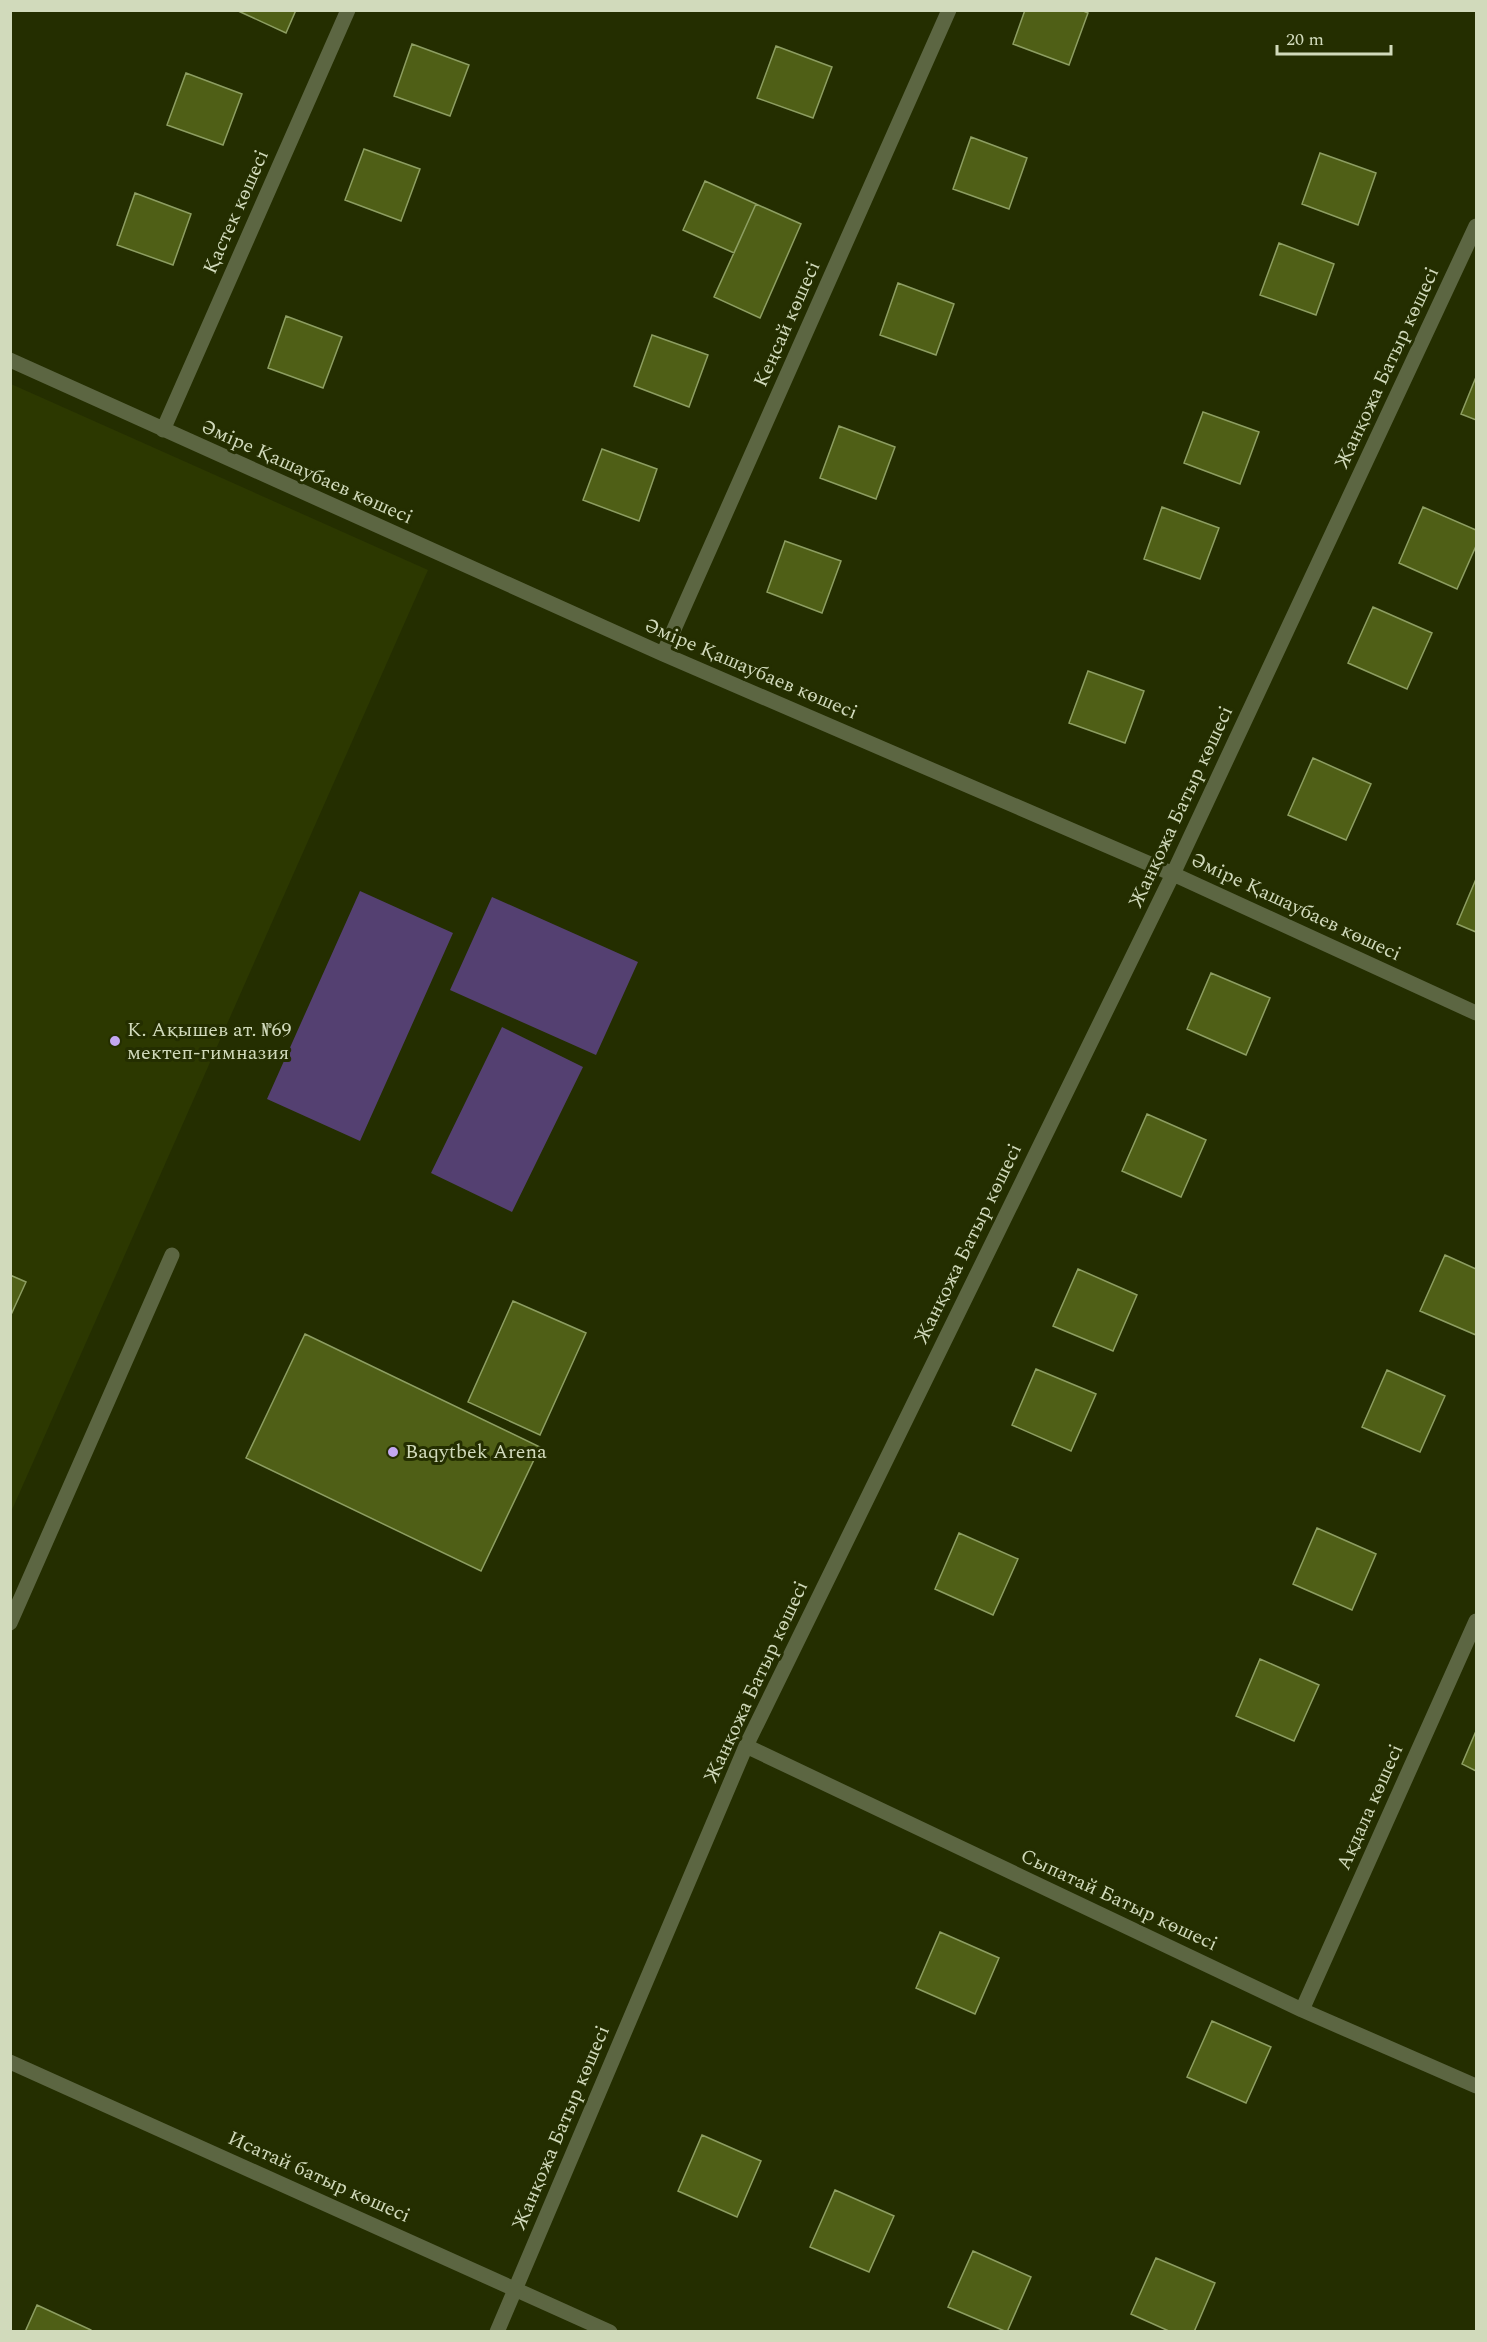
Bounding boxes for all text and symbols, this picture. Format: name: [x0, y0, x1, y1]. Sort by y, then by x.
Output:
scale bar: [1277, 18, 1391, 56]
text: 20 m: [1286, 26, 1324, 53]
street label: Қастек көшесі: [195, 145, 277, 279]
street label: Кеңсай көшесі: [746, 256, 828, 392]
street label: Жанқожа Батыр көшесі: [1327, 262, 1447, 474]
street label: Әміре Қашаубаев көшесі: [196, 412, 418, 532]
street label: Әміре Қашаубаев көшесі: [640, 610, 862, 728]
street label: Жанқожа Батыр көшесі: [1121, 701, 1241, 913]
street label: Әміре Қашаубаев көшесі: [1186, 845, 1406, 969]
place label: К. Ақышев ат. №69 мектеп-гимназия: [127, 1015, 292, 1068]
marker: К. Ақышев ат. №69 мектеп-гимназия: [108, 1034, 122, 1048]
street label: Жанқожа Батыр көшесі: [906, 1139, 1030, 1349]
place label: Baqytbek Arena: [405, 1437, 547, 1467]
marker: Baqytbek Arena: [386, 1445, 400, 1459]
street label: Жанқожа Батыр көшесі: [696, 1576, 816, 1788]
street label: Ақдала көшесі: [1329, 1739, 1411, 1875]
street label: Сыпатай Батыр көшесі: [1015, 1841, 1223, 1959]
street label: Жанқожа Батыр көшесі: [504, 2021, 618, 2235]
street label: Исатай батыр көшесі: [223, 2123, 415, 2231]

